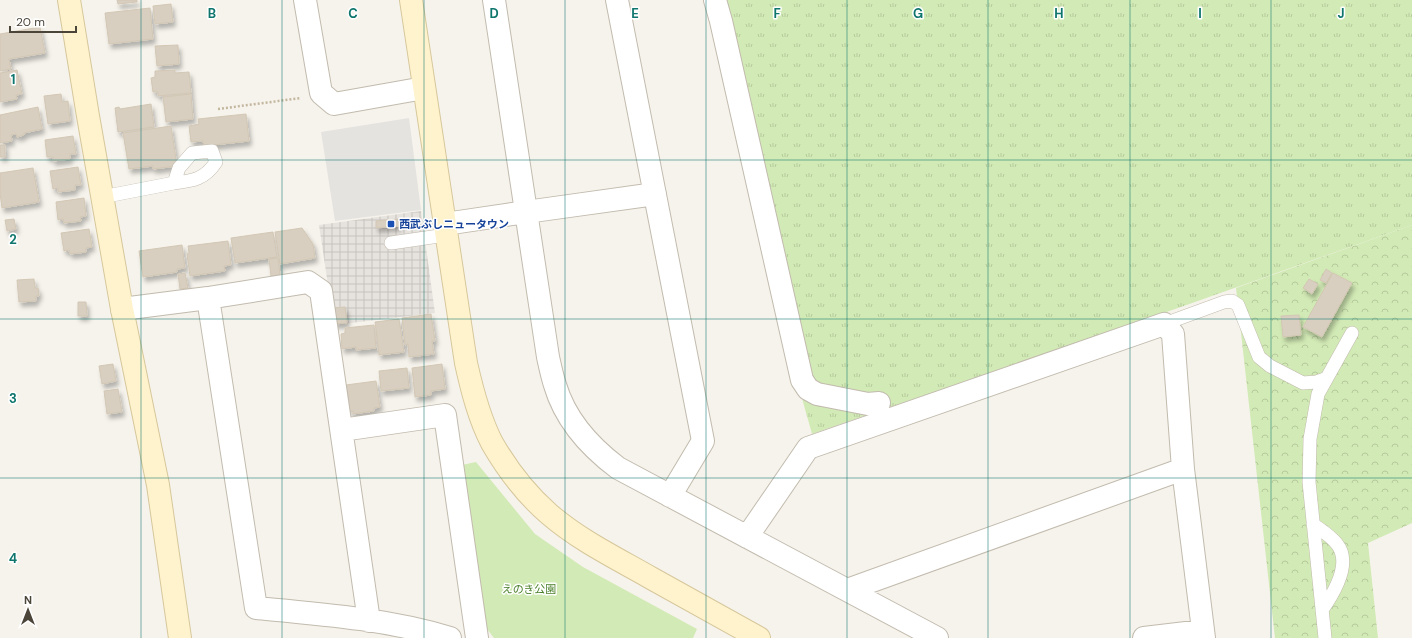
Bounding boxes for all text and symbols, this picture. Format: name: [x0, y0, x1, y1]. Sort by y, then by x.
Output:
text: B: [208, 5, 216, 22]
text: C: [348, 5, 358, 22]
text: D: [489, 5, 499, 22]
text: E: [631, 5, 639, 22]
text: F: [773, 5, 781, 22]
text: G: [913, 5, 923, 22]
text: H: [1054, 5, 1064, 22]
text: I: [1198, 5, 1202, 22]
text: J: [1337, 5, 1345, 22]
scale bar: [10, 8, 76, 34]
text: 20 m: [16, 14, 45, 30]
text: 1: [11, 71, 15, 88]
place label: 西武ぶしニュータウン: [399, 217, 509, 231]
marker: 西武ぶしニュータウン: [386, 219, 396, 229]
text: 2: [9, 231, 17, 248]
text: 3: [9, 390, 17, 407]
text: 4: [9, 550, 17, 567]
park label: えのき公園: [502, 582, 556, 596]
north arrow: [8, 590, 48, 630]
text: N: [24, 593, 32, 607]

